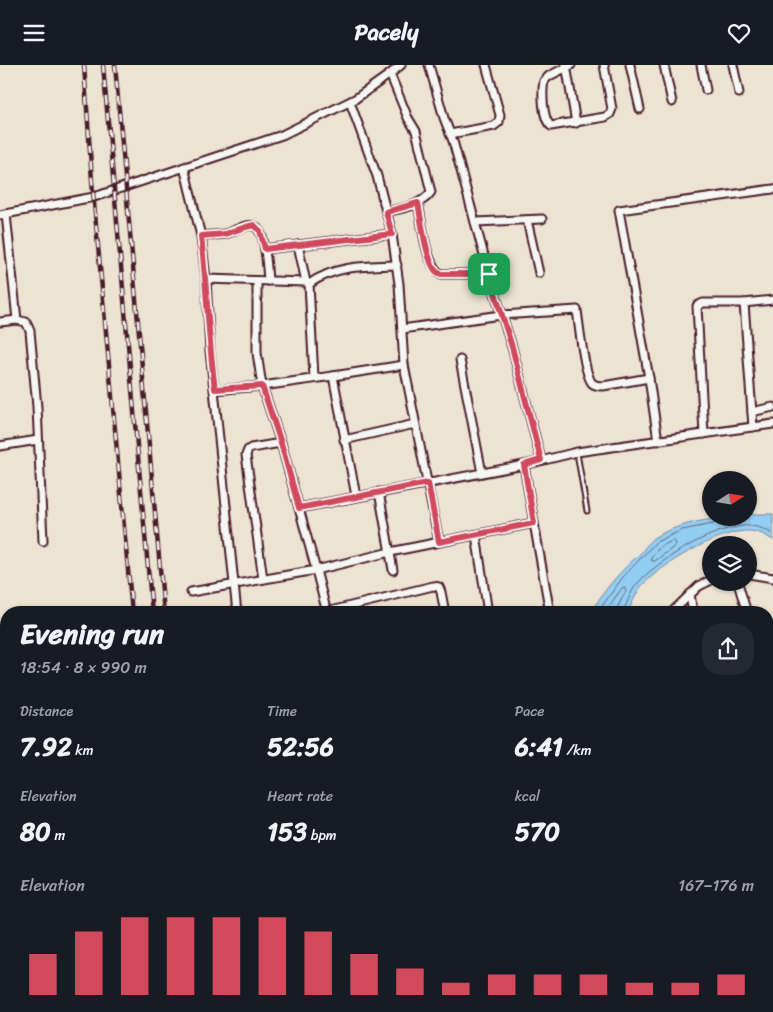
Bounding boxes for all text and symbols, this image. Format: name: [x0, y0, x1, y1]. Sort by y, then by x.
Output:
text: Pacely: [354, 13, 419, 52]
icon: menu: [20, 19, 48, 47]
icon: heart: [725, 19, 753, 47]
pin: [468, 253, 510, 295]
icon: arrive: [475, 260, 503, 288]
north arrow: [702, 471, 758, 526]
map controls: [702, 471, 757, 591]
button: layers: [702, 536, 757, 591]
text: Evening run: [20, 609, 164, 658]
button: share: [702, 623, 754, 675]
text: 18:54 · 8 × 990 m: [20, 653, 147, 682]
text: Distance: [20, 699, 73, 724]
text: Time: [267, 699, 297, 724]
text: Pace: [515, 699, 544, 724]
text: 7.92: [20, 724, 72, 769]
text: 52:56: [267, 724, 334, 769]
text: 6:41: [515, 724, 563, 769]
text: km: [72, 738, 93, 763]
text: /km: [563, 738, 592, 763]
text: Elevation: [20, 784, 77, 809]
text: Heart rate: [267, 784, 333, 809]
text: kcal: [515, 784, 540, 809]
text: 80: [20, 809, 51, 854]
text: 153: [267, 809, 307, 854]
text: 570: [515, 809, 560, 854]
text: m: [51, 823, 65, 848]
text: bpm: [307, 823, 337, 848]
text: Elevation: [20, 871, 85, 900]
text: 167–176 m: [678, 871, 754, 900]

